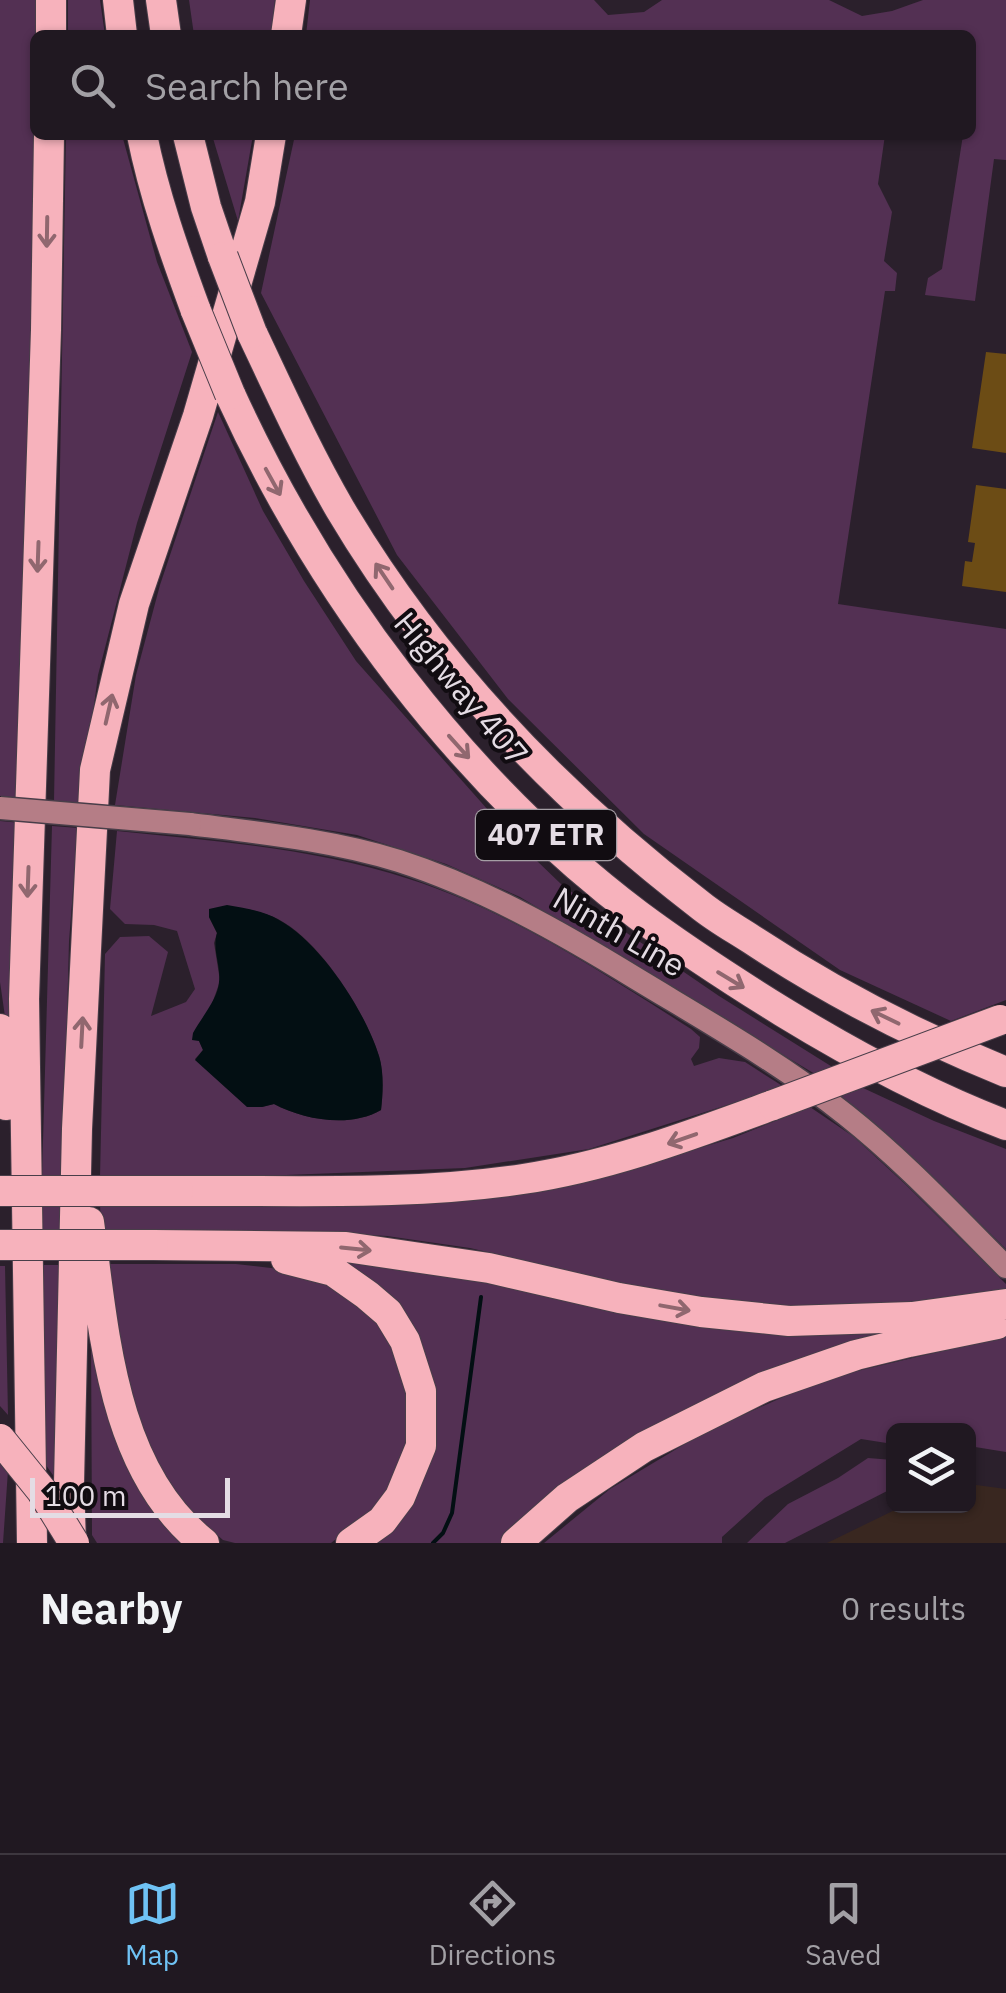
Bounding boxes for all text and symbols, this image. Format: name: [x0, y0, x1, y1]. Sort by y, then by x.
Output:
search box: [30, 30, 976, 140]
icon: search: [65, 58, 120, 113]
text: Search here: [145, 61, 349, 110]
one-way arrow: [38, 216, 57, 248]
one-way arrow: [263, 466, 283, 496]
one-way arrow: [29, 541, 48, 573]
one-way arrow: [374, 563, 395, 591]
street label: Highway 407: [385, 603, 538, 774]
one-way arrow: [101, 694, 119, 726]
one-way arrow: [448, 734, 471, 759]
road number: 407 ETR: [476, 810, 616, 860]
one-way arrow: [18, 866, 37, 898]
street label: Ninth Line: [546, 877, 693, 986]
one-way arrow: [716, 970, 745, 991]
one-way arrow: [871, 1007, 901, 1026]
one-way arrow: [72, 1017, 91, 1049]
one-way arrow: [666, 1131, 698, 1149]
one-way arrow: [339, 1240, 371, 1259]
one-way arrow: [658, 1299, 691, 1317]
map controls: [886, 1423, 976, 1513]
button: layers: [886, 1423, 976, 1513]
scale bar: [30, 1473, 230, 1518]
text: 100 m: [45, 1477, 126, 1514]
text: Nearby: [40, 1581, 182, 1636]
text: 0 results: [841, 1587, 966, 1629]
tab: Map: [125, 1876, 180, 1973]
tab: Directions: [429, 1876, 556, 1973]
tab: Saved: [805, 1876, 881, 1973]

